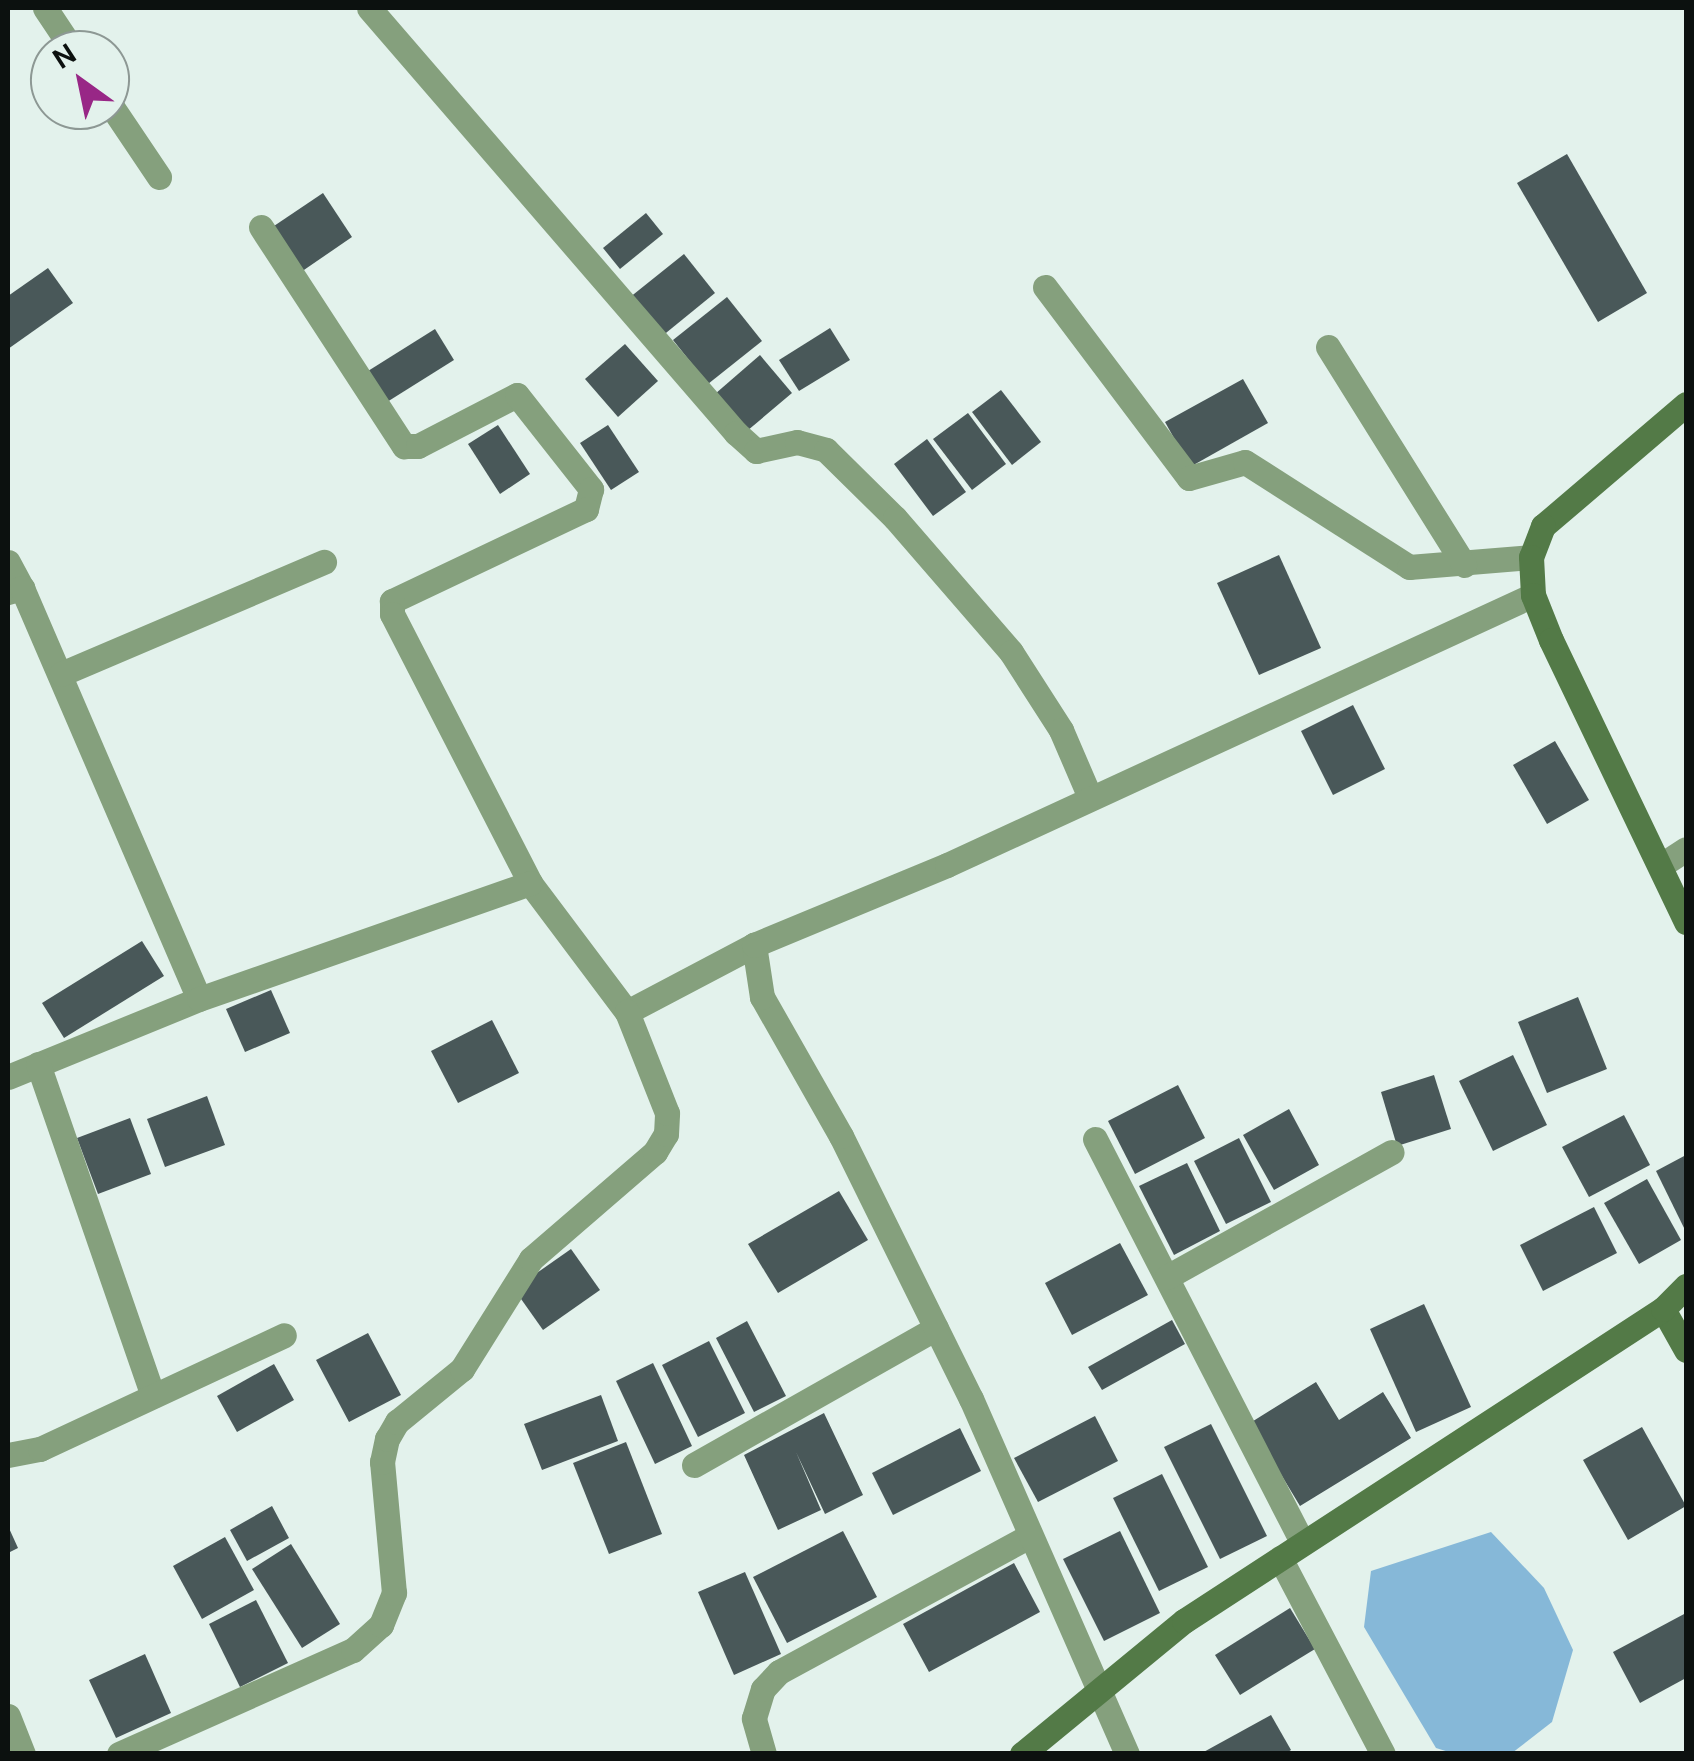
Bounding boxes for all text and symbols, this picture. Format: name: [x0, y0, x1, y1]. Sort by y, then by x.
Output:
north arrow: [30, 30, 130, 130]
text: N: [46, 35, 83, 77]

